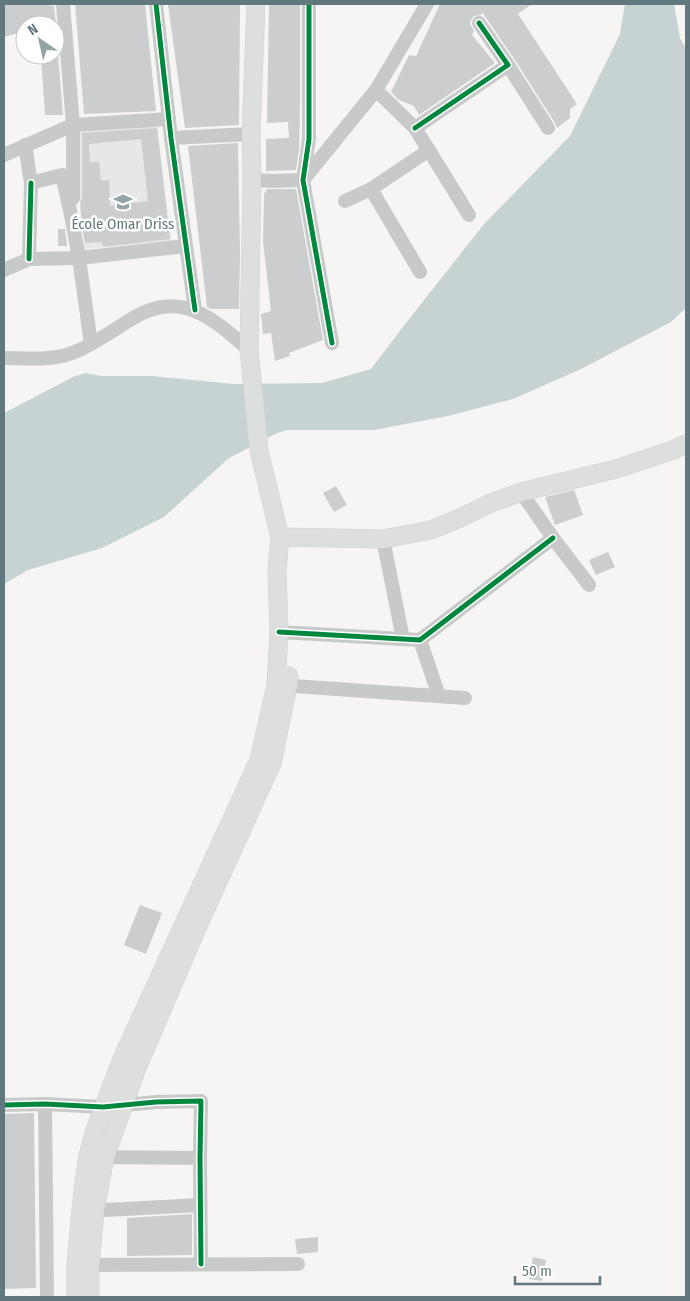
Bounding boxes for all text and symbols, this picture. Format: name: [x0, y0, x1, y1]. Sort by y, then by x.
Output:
north arrow: [15, 15, 65, 65]
text: N: [25, 20, 41, 39]
school or university icon: École Omar Driss: [112, 191, 134, 213]
place label: École Omar Driss: [71, 215, 175, 233]
scale bar: [515, 1254, 600, 1286]
text: 50 m: [522, 1262, 552, 1280]

